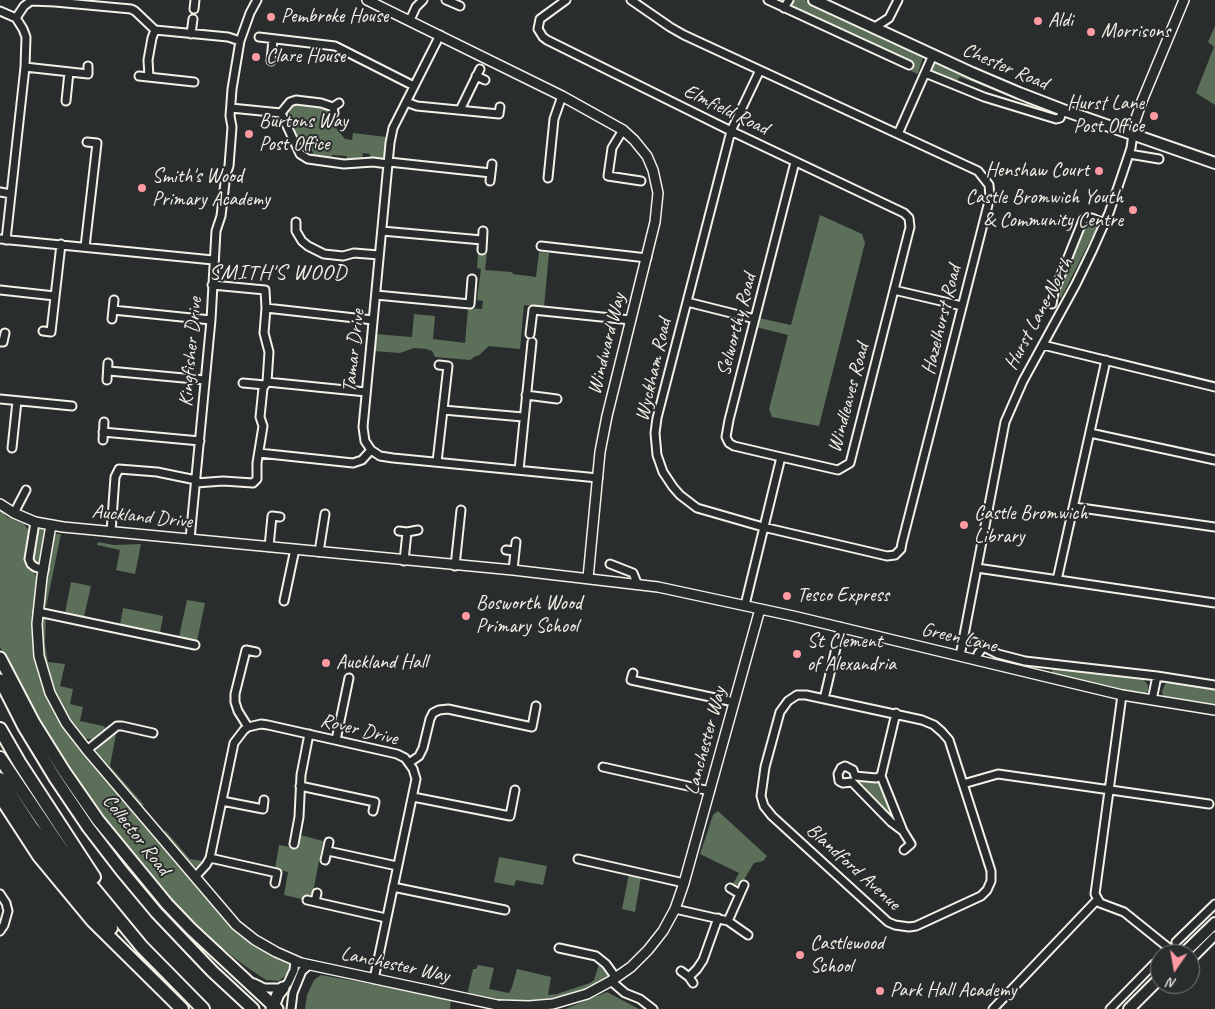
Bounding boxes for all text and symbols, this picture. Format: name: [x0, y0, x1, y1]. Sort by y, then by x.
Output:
place label: Pembroke House: [281, 5, 388, 29]
place label: Aldi: [1048, 9, 1073, 33]
marker: Pembroke House: [265, 11, 277, 23]
marker: Aldi: [1032, 15, 1044, 27]
place label: Morrisons: [1101, 20, 1170, 44]
marker: Morrisons: [1085, 26, 1097, 38]
street label: Chester Road: [959, 38, 1051, 96]
place label: Clare House: [266, 45, 345, 69]
marker: Clare House: [250, 51, 262, 63]
street label: Elmfield Road: [680, 79, 772, 141]
place label: Hurst Lane Post Office: [1067, 92, 1144, 139]
place label: Burtons Way Post Office: [259, 110, 348, 157]
marker: Hurst Lane Post Office: [1148, 110, 1160, 122]
marker: Burtons Way Post Office: [243, 128, 255, 140]
place label: Henshaw Court: [985, 159, 1089, 183]
place label: Smith's Wood Primary Academy: [152, 165, 270, 212]
marker: Henshaw Court: [1093, 165, 1105, 177]
marker: Smith's Wood Primary Academy: [136, 182, 148, 194]
place label: Castle Bromwich Youth & Community Centre: [966, 186, 1123, 233]
marker: Castle Bromwich Youth & Community Centre: [1127, 204, 1139, 216]
street label: Hurst Lane North: [999, 254, 1079, 374]
district label: SMITH'S WOOD: [207, 260, 349, 286]
street label: Hazelhurst Road: [917, 263, 967, 377]
street label: Selworthy Road: [712, 271, 762, 379]
street label: Windward Way: [583, 291, 631, 397]
street label: Kingfisher Drive: [174, 296, 208, 408]
street label: Tamar Drive: [338, 308, 370, 394]
street label: Wyckham Road: [631, 316, 677, 424]
street label: Windleaves Road: [823, 341, 875, 455]
street label: Auckland Drive: [91, 500, 193, 534]
place label: Castle Bromwich Library: [974, 502, 1087, 549]
marker: Castle Bromwich Library: [958, 519, 970, 531]
place label: Tesco Express: [797, 584, 889, 608]
marker: Tesco Express: [781, 590, 793, 602]
place label: Bosworth Wood Primary School: [476, 592, 582, 639]
marker: Bosworth Wood Primary School: [460, 610, 472, 622]
street label: Green Lane: [919, 618, 999, 658]
place label: St Clement of Alexandria: [807, 630, 896, 677]
marker: St Clement of Alexandria: [791, 648, 803, 660]
place label: Auckland Hall: [336, 651, 427, 675]
marker: Auckland Hall: [320, 657, 332, 669]
street label: Lanchester Way: [680, 685, 732, 797]
street label: Rover Drive: [318, 709, 400, 751]
street label: Collector Road: [97, 790, 175, 880]
street label: Blandford Avenue: [801, 818, 905, 916]
place label: Castlewood School: [810, 932, 884, 979]
street label: Lanchester Way: [339, 942, 451, 988]
north arrow: [1150, 944, 1200, 994]
marker: Castlewood School: [794, 949, 806, 961]
text: N: [1166, 974, 1178, 992]
place label: Park Hall Academy: [890, 979, 1016, 1003]
marker: Park Hall Academy: [874, 985, 886, 997]

